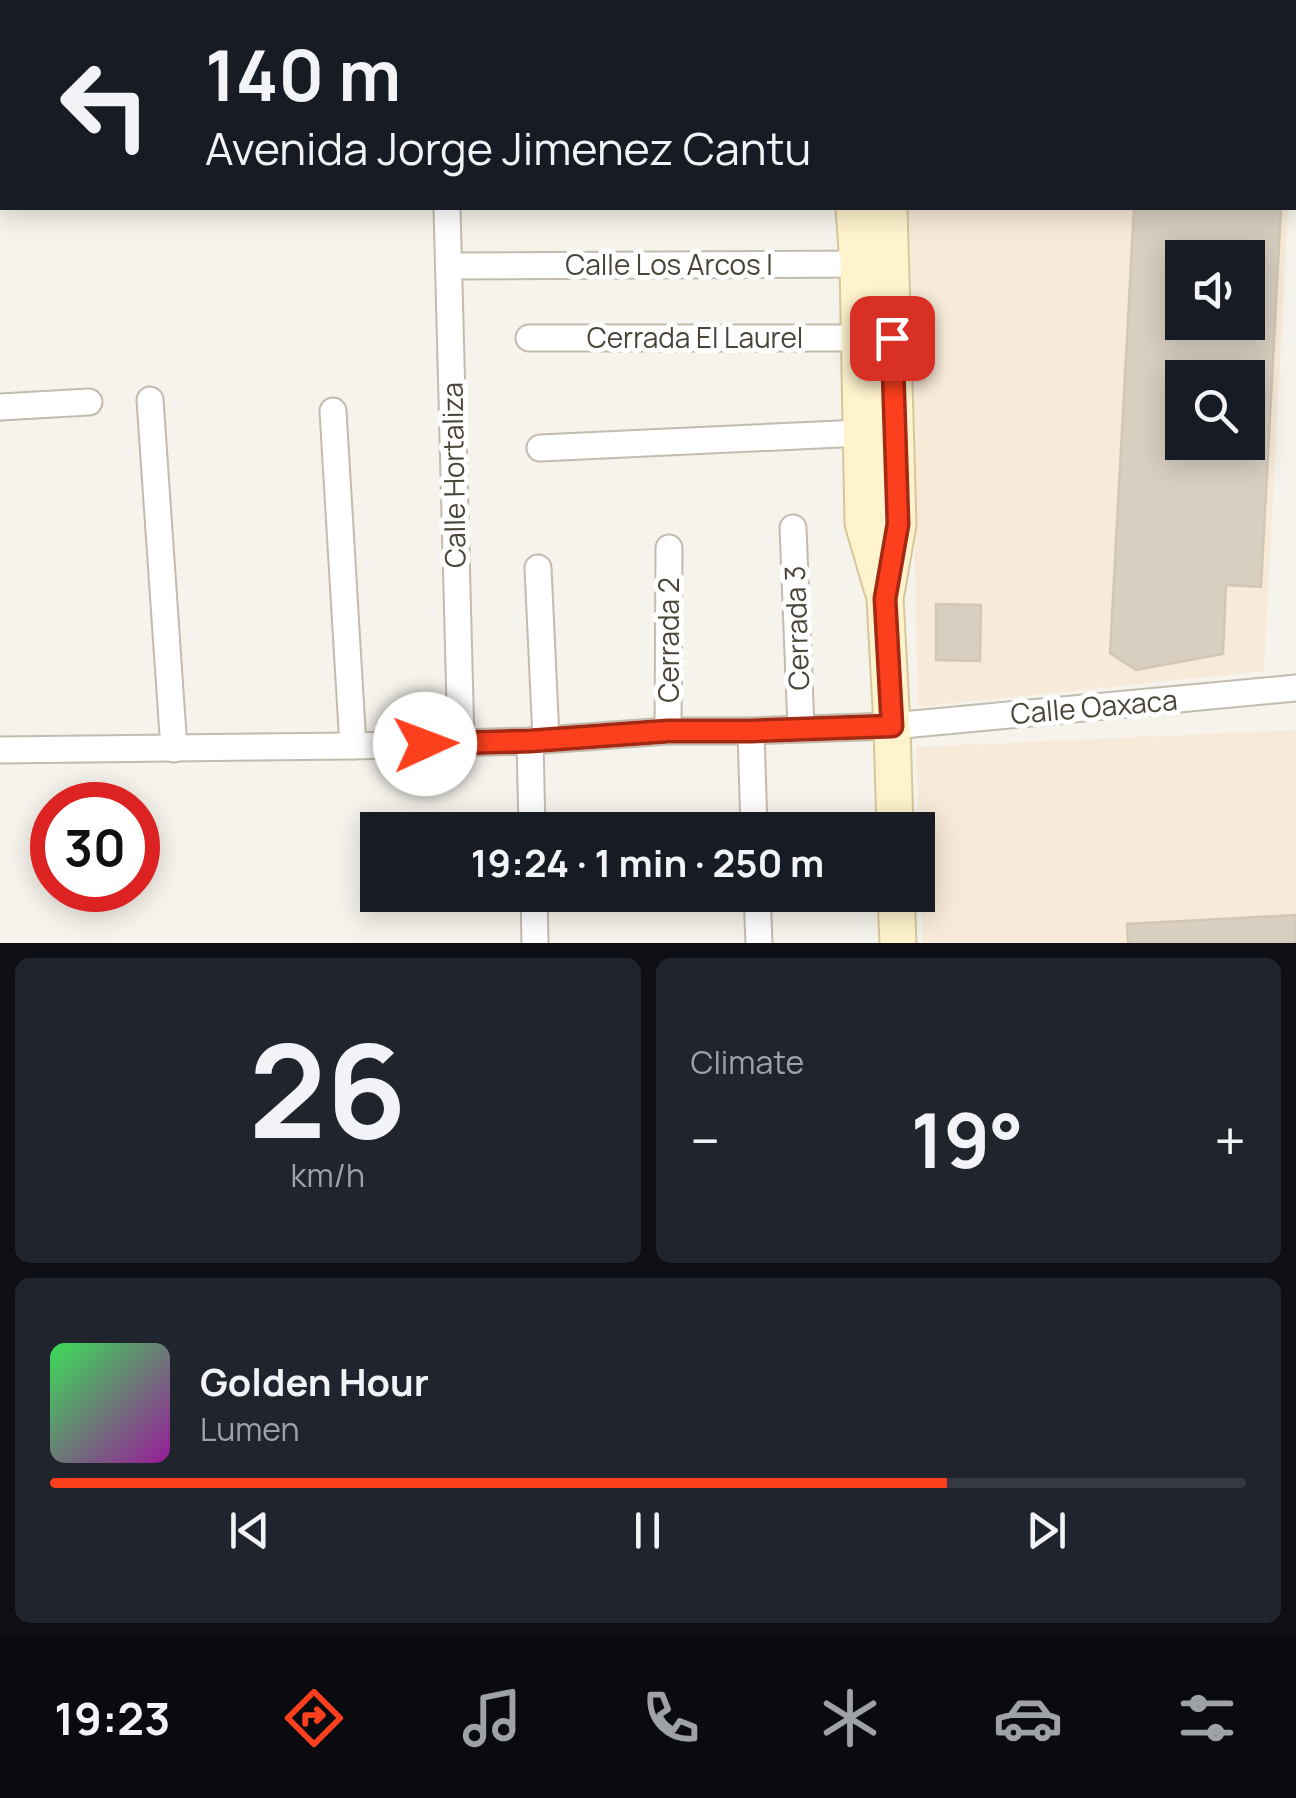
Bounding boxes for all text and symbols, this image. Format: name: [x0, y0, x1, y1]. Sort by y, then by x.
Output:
text: 140 m: [205, 26, 401, 122]
icon: left: [40, 40, 170, 170]
text: Avenida Jorge Jimenez Cantu: [205, 117, 811, 179]
map controls: [1165, 240, 1265, 460]
button: sound: [1165, 240, 1265, 340]
street label: Calle Los Arcos I: [565, 245, 773, 283]
pin: [850, 296, 935, 381]
icon: arrive: [865, 311, 920, 366]
street label: Cerrada El Laurel: [587, 318, 803, 356]
button: search: [1165, 360, 1265, 460]
street label: Calle Hortaliza: [432, 382, 474, 568]
street label: Cerrada 3: [775, 565, 817, 691]
street label: Cerrada 2: [649, 577, 687, 703]
street label: Calle Oaxaca: [1009, 680, 1179, 732]
position arrow: [373, 692, 477, 796]
speed limit sign: 30: [30, 782, 160, 912]
text: 19:24 · 1 min · 250 m: [471, 836, 824, 888]
text: 26: [249, 999, 407, 1177]
text: Climate: [691, 1040, 804, 1084]
text: 19°: [911, 1088, 1024, 1191]
text: −: [691, 1102, 720, 1178]
text: +: [1214, 1102, 1246, 1178]
text: km/h: [291, 1153, 365, 1197]
text: Golden Hour: [200, 1355, 429, 1407]
text: Lumen: [200, 1407, 300, 1451]
icon: previous: [222, 1503, 277, 1558]
icon: pause: [620, 1503, 675, 1558]
icon: next: [1019, 1503, 1074, 1558]
icon: directions: [279, 1683, 349, 1753]
icon: music: [457, 1683, 527, 1753]
icon: phone: [636, 1683, 706, 1753]
icon: climate: [815, 1683, 885, 1753]
icon: car: [993, 1683, 1063, 1753]
icon: filters: [1172, 1683, 1242, 1753]
text: 19:23: [54, 1687, 170, 1749]

